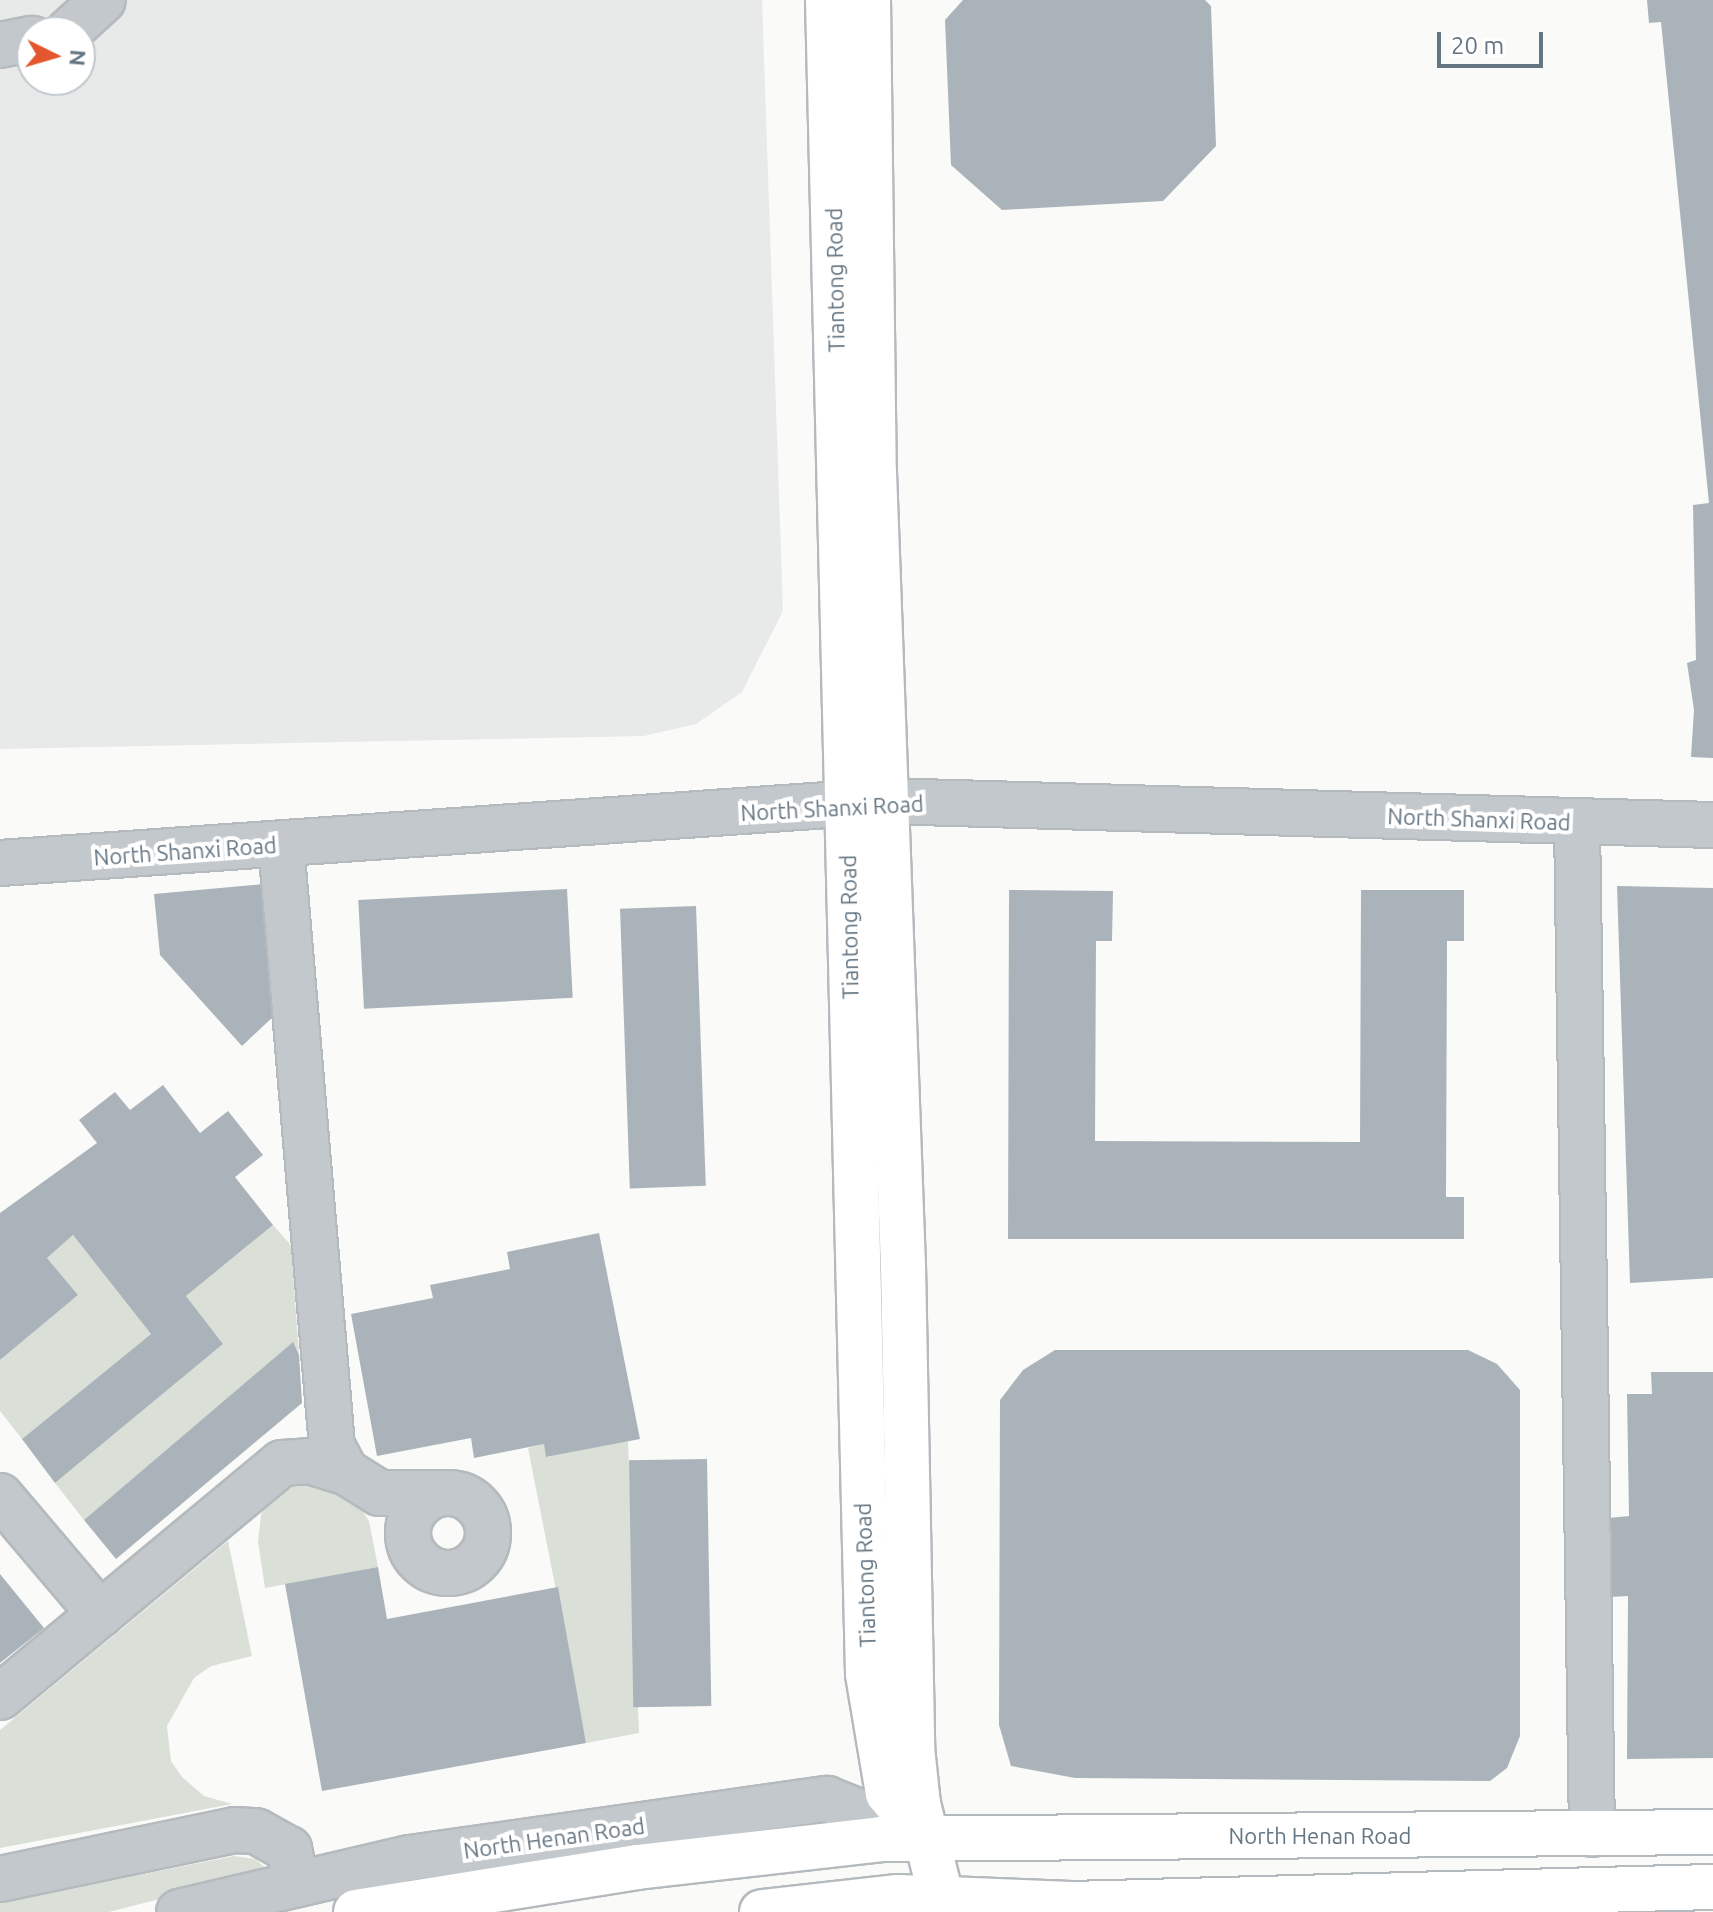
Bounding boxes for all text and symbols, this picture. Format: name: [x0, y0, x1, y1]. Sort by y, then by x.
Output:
north arrow: [16, 16, 96, 96]
scale bar: [1441, 16, 1547, 66]
text: 20 m: [1451, 32, 1504, 59]
text: N: [65, 49, 92, 67]
street label: Tiantong Road: [821, 208, 849, 352]
street label: North Shanxi Road: [740, 790, 924, 826]
street label: North Shanxi Road: [1387, 803, 1571, 835]
street label: North Shanxi Road: [93, 831, 277, 871]
street label: Tiantong Road: [835, 855, 863, 999]
street label: Tiantong Road: [849, 1502, 881, 1648]
street label: North Henan Road: [462, 1812, 646, 1864]
street label: North Henan Road: [1229, 1823, 1411, 1849]

